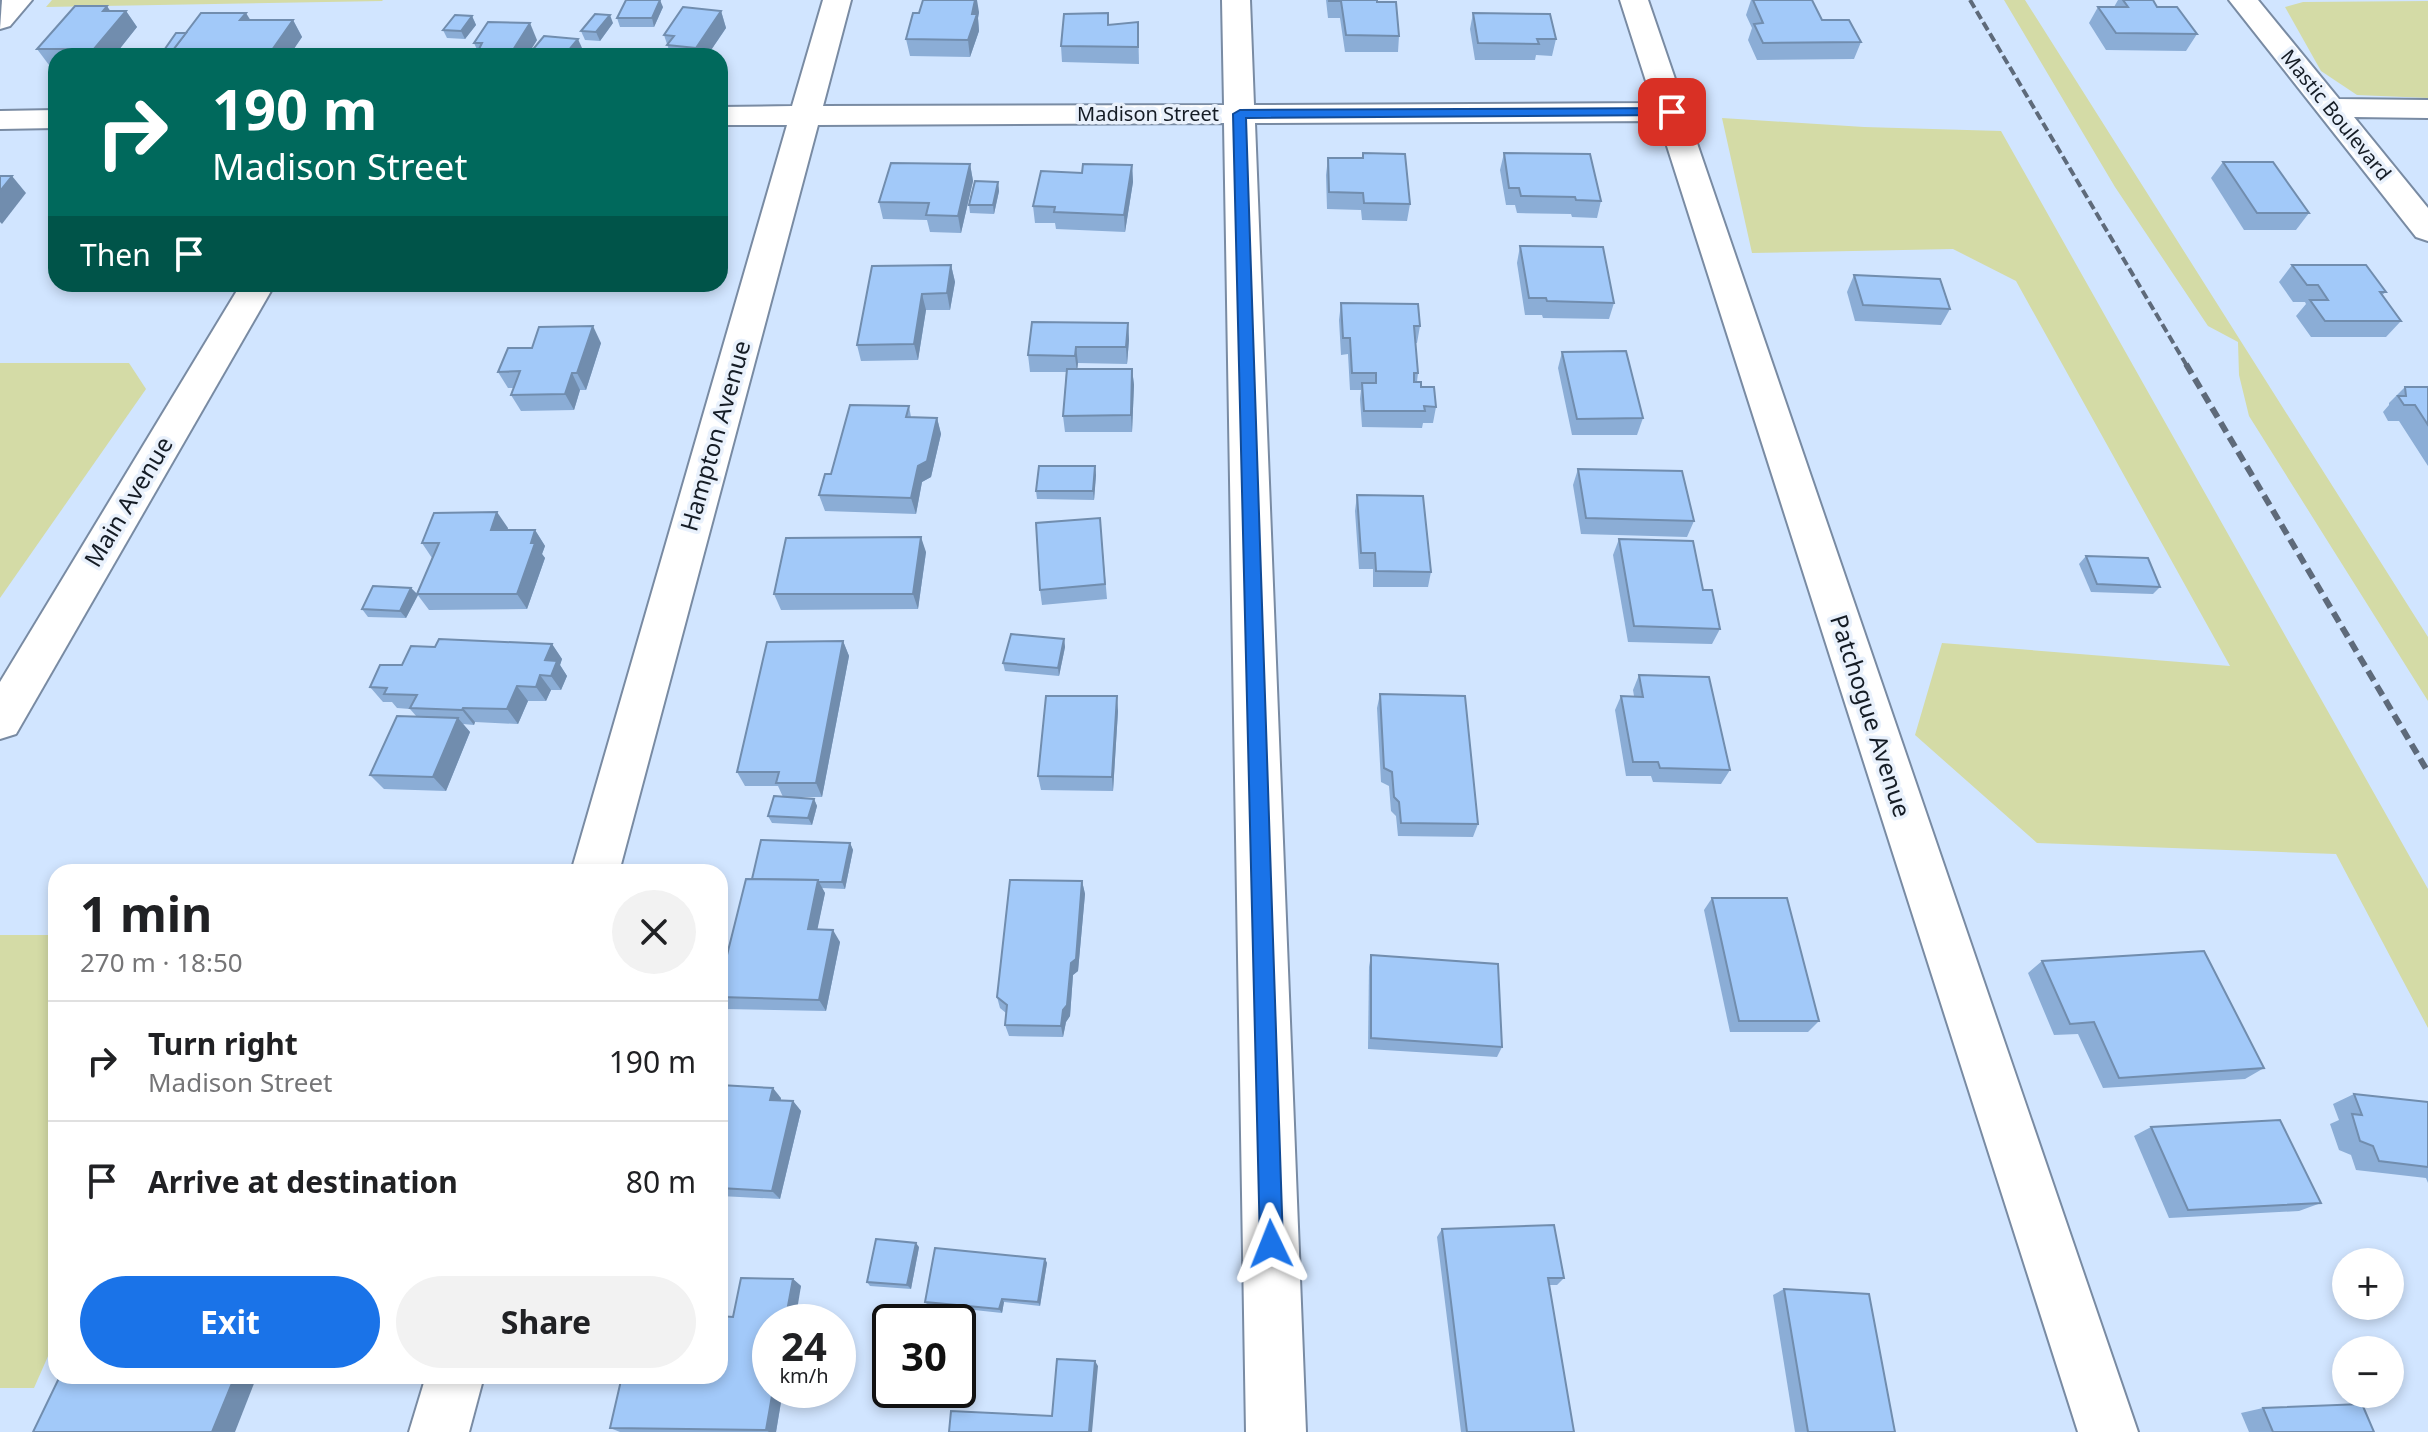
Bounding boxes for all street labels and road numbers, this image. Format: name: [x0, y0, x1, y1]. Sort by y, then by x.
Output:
street label: Mastic Boulevard: [2275, 44, 2398, 186]
street label: Madison Street: [1077, 100, 1219, 127]
street label: Hampton Avenue: [672, 336, 758, 535]
street label: Main Avenue: [76, 430, 180, 573]
street label: Patchogue Avenue: [1823, 610, 1920, 821]

